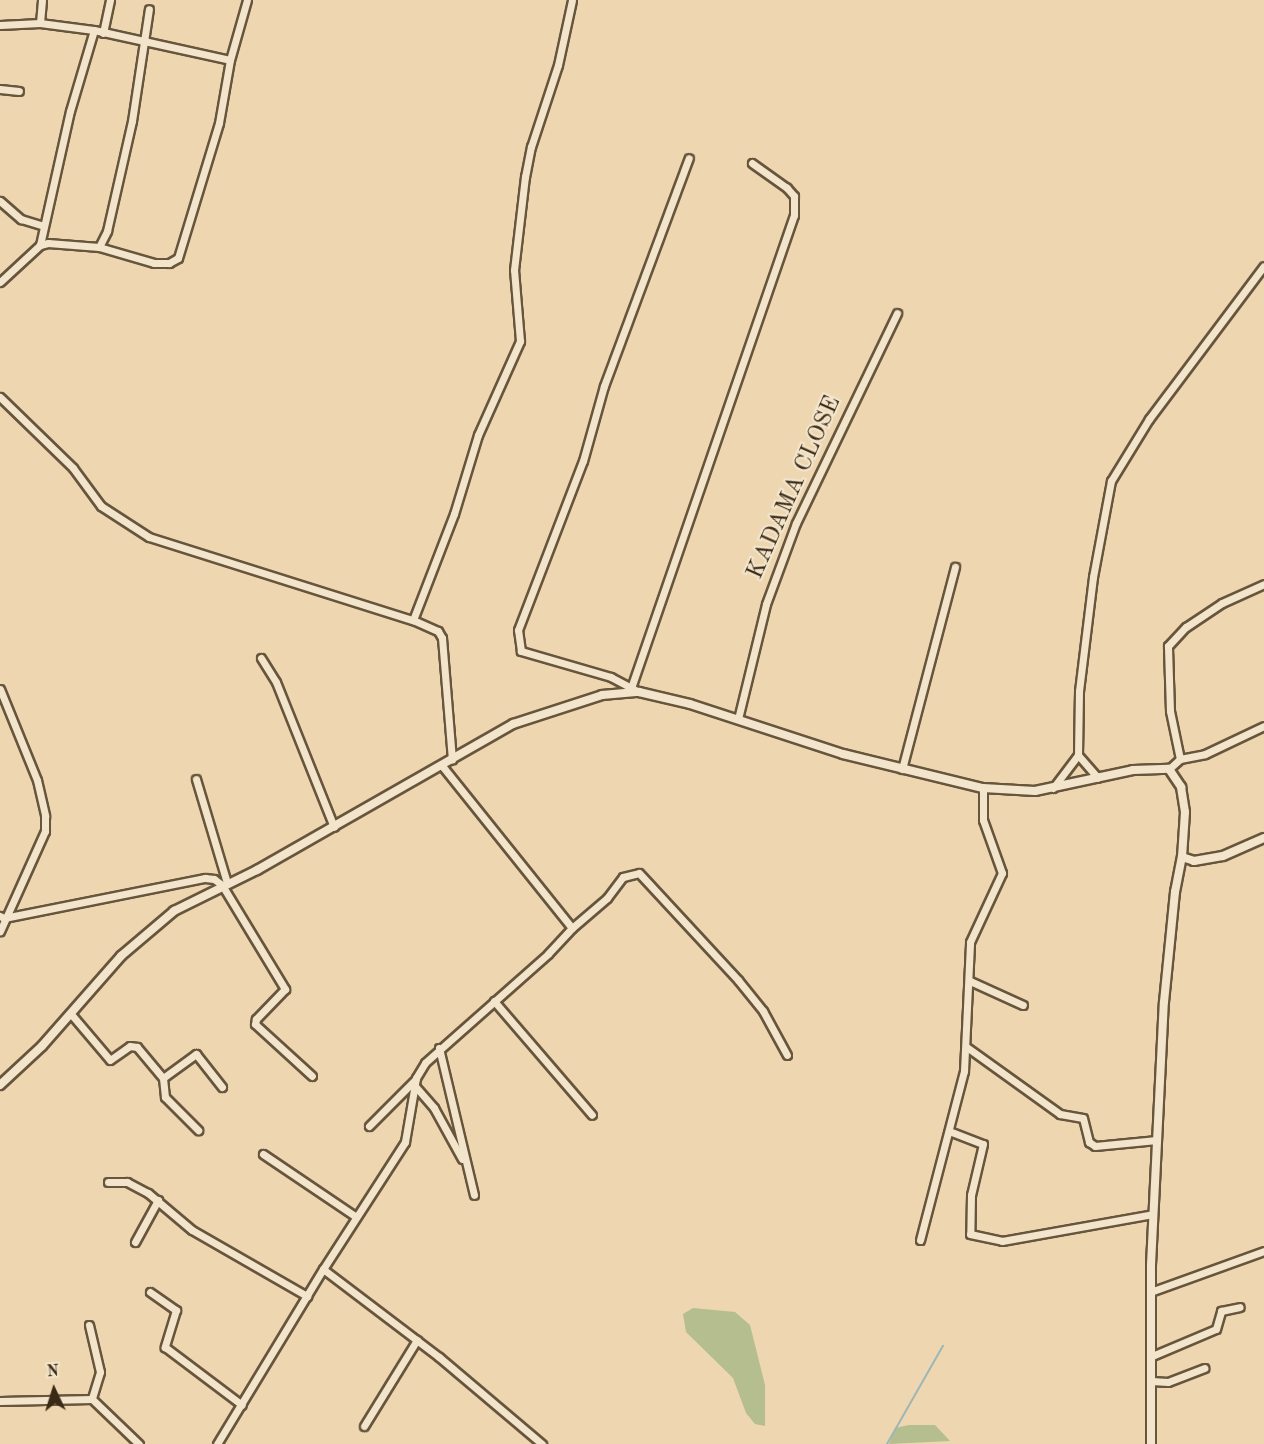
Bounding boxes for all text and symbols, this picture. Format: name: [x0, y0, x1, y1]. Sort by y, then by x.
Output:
street label: KADAMA CLOSE: [742, 392, 848, 584]
north arrow: [24, 1360, 84, 1420]
text: N: [46, 1364, 59, 1380]

